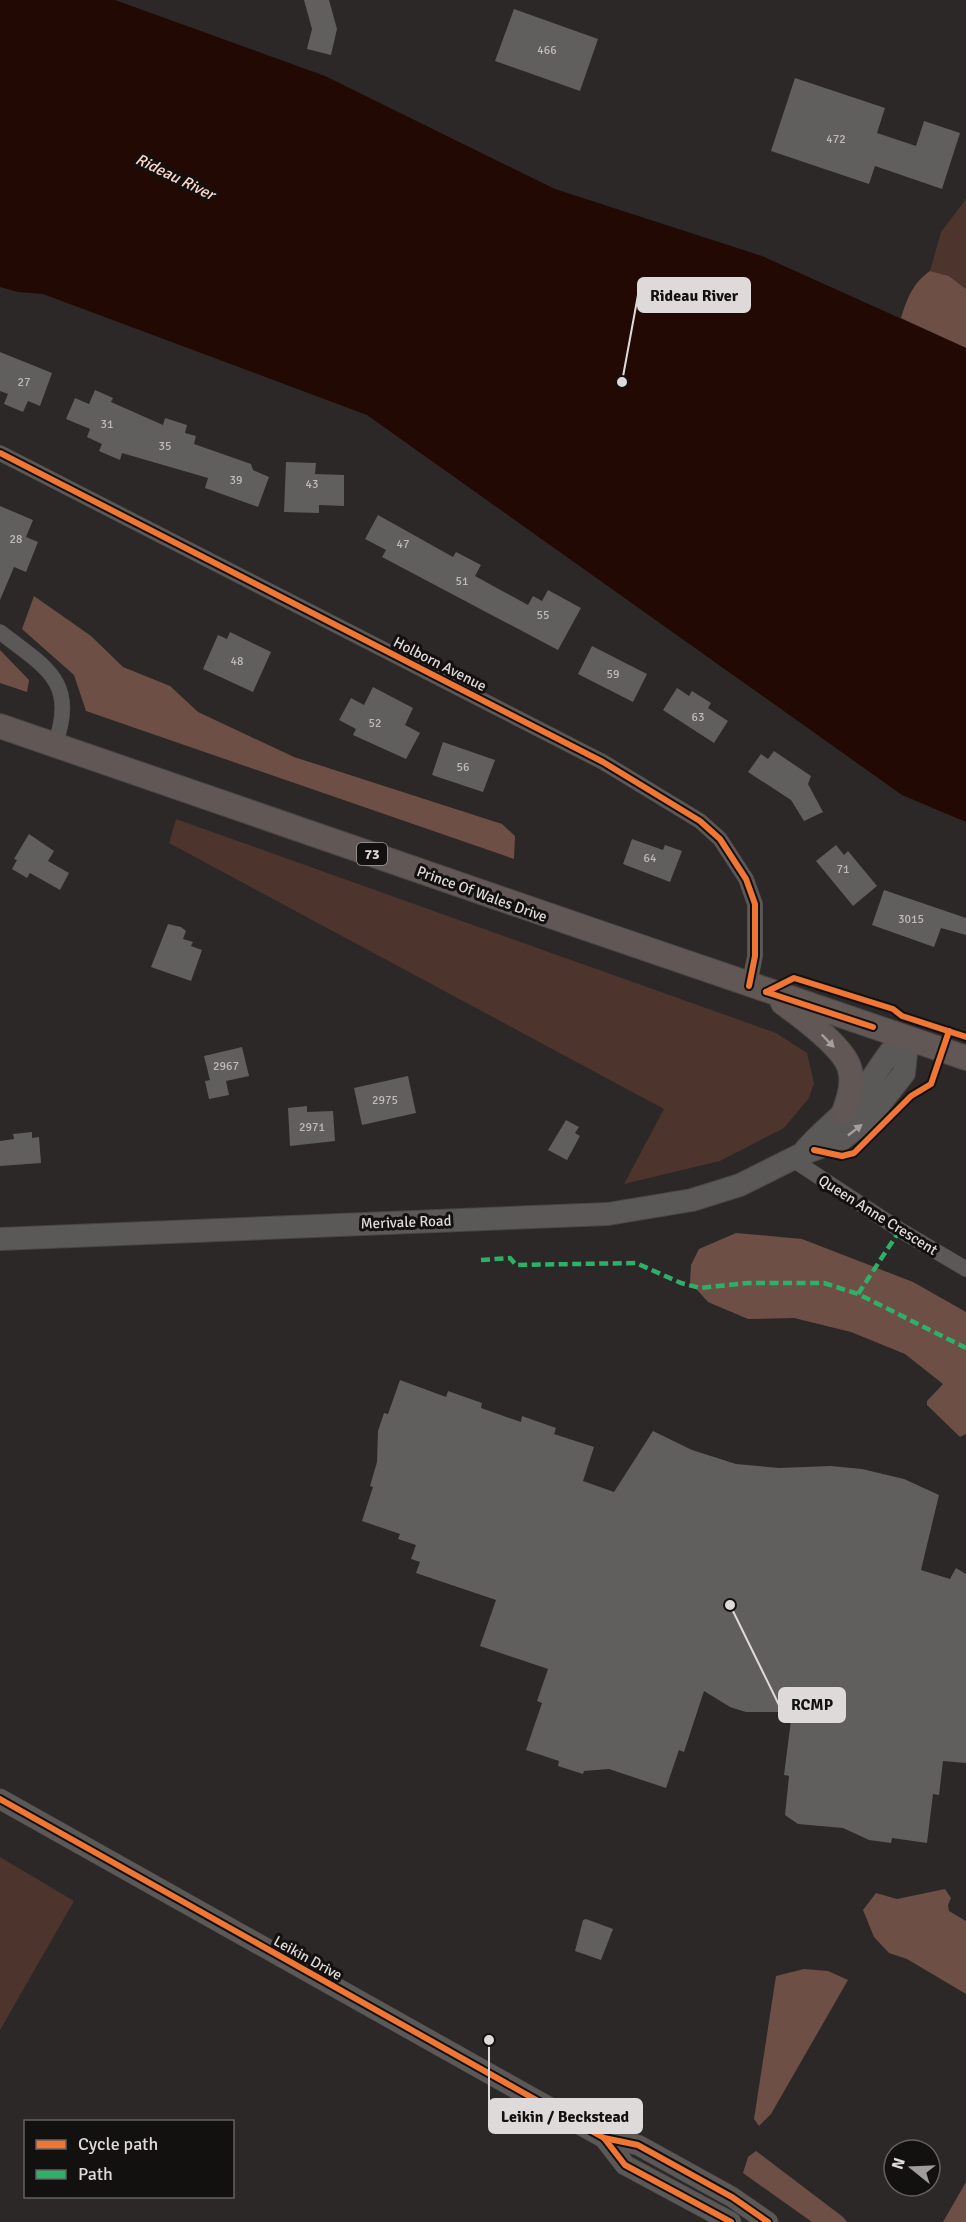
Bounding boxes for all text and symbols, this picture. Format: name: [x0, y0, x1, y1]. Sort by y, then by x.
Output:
house number: 466: [537, 43, 557, 58]
house number: 472: [826, 132, 846, 147]
water label: Rideau River: [132, 149, 220, 206]
callout: Rideau River: [638, 278, 750, 312]
text: Rideau River: [650, 286, 739, 306]
house number: 27: [18, 375, 30, 390]
house number: 31: [101, 417, 113, 432]
house number: 35: [159, 439, 171, 454]
house number: 39: [230, 473, 242, 488]
house number: 43: [306, 477, 318, 492]
house number: 28: [10, 532, 22, 547]
house number: 47: [397, 537, 409, 552]
house number: 51: [456, 574, 468, 589]
house number: 55: [537, 608, 549, 623]
street label: Holborn Avenue: [390, 633, 490, 695]
house number: 48: [231, 654, 243, 669]
house number: 59: [607, 667, 619, 682]
house number: 63: [692, 710, 704, 725]
house number: 52: [369, 716, 381, 731]
house number: 56: [457, 760, 469, 775]
road number: 73: [357, 843, 387, 865]
house number: 64: [644, 851, 657, 866]
street label: Prince Of Wales Drive: [414, 862, 550, 926]
house number: 71: [837, 862, 849, 877]
house number: 3015: [898, 912, 924, 927]
one-way arrow: [820, 1034, 834, 1048]
house number: 2967: [213, 1059, 239, 1074]
house number: 2975: [372, 1093, 398, 1108]
house number: 2971: [299, 1120, 325, 1135]
one-way arrow: [847, 1124, 862, 1136]
street label: Queen Anne Crescent: [815, 1171, 941, 1259]
street label: Merivale Road: [360, 1211, 452, 1233]
callout: RCMP: [779, 1688, 845, 1722]
text: RCMP: [791, 1695, 833, 1715]
street label: Leikin Drive: [271, 1932, 345, 1984]
callout: Leikin / Beckstead: [489, 2099, 642, 2133]
text: Leikin / Beckstead: [501, 2107, 630, 2127]
legend: [24, 2120, 234, 2198]
text: Cycle path: [78, 2133, 158, 2155]
north arrow: [882, 2138, 942, 2198]
text: N: [887, 2155, 910, 2172]
text: Path: [78, 2163, 113, 2185]

